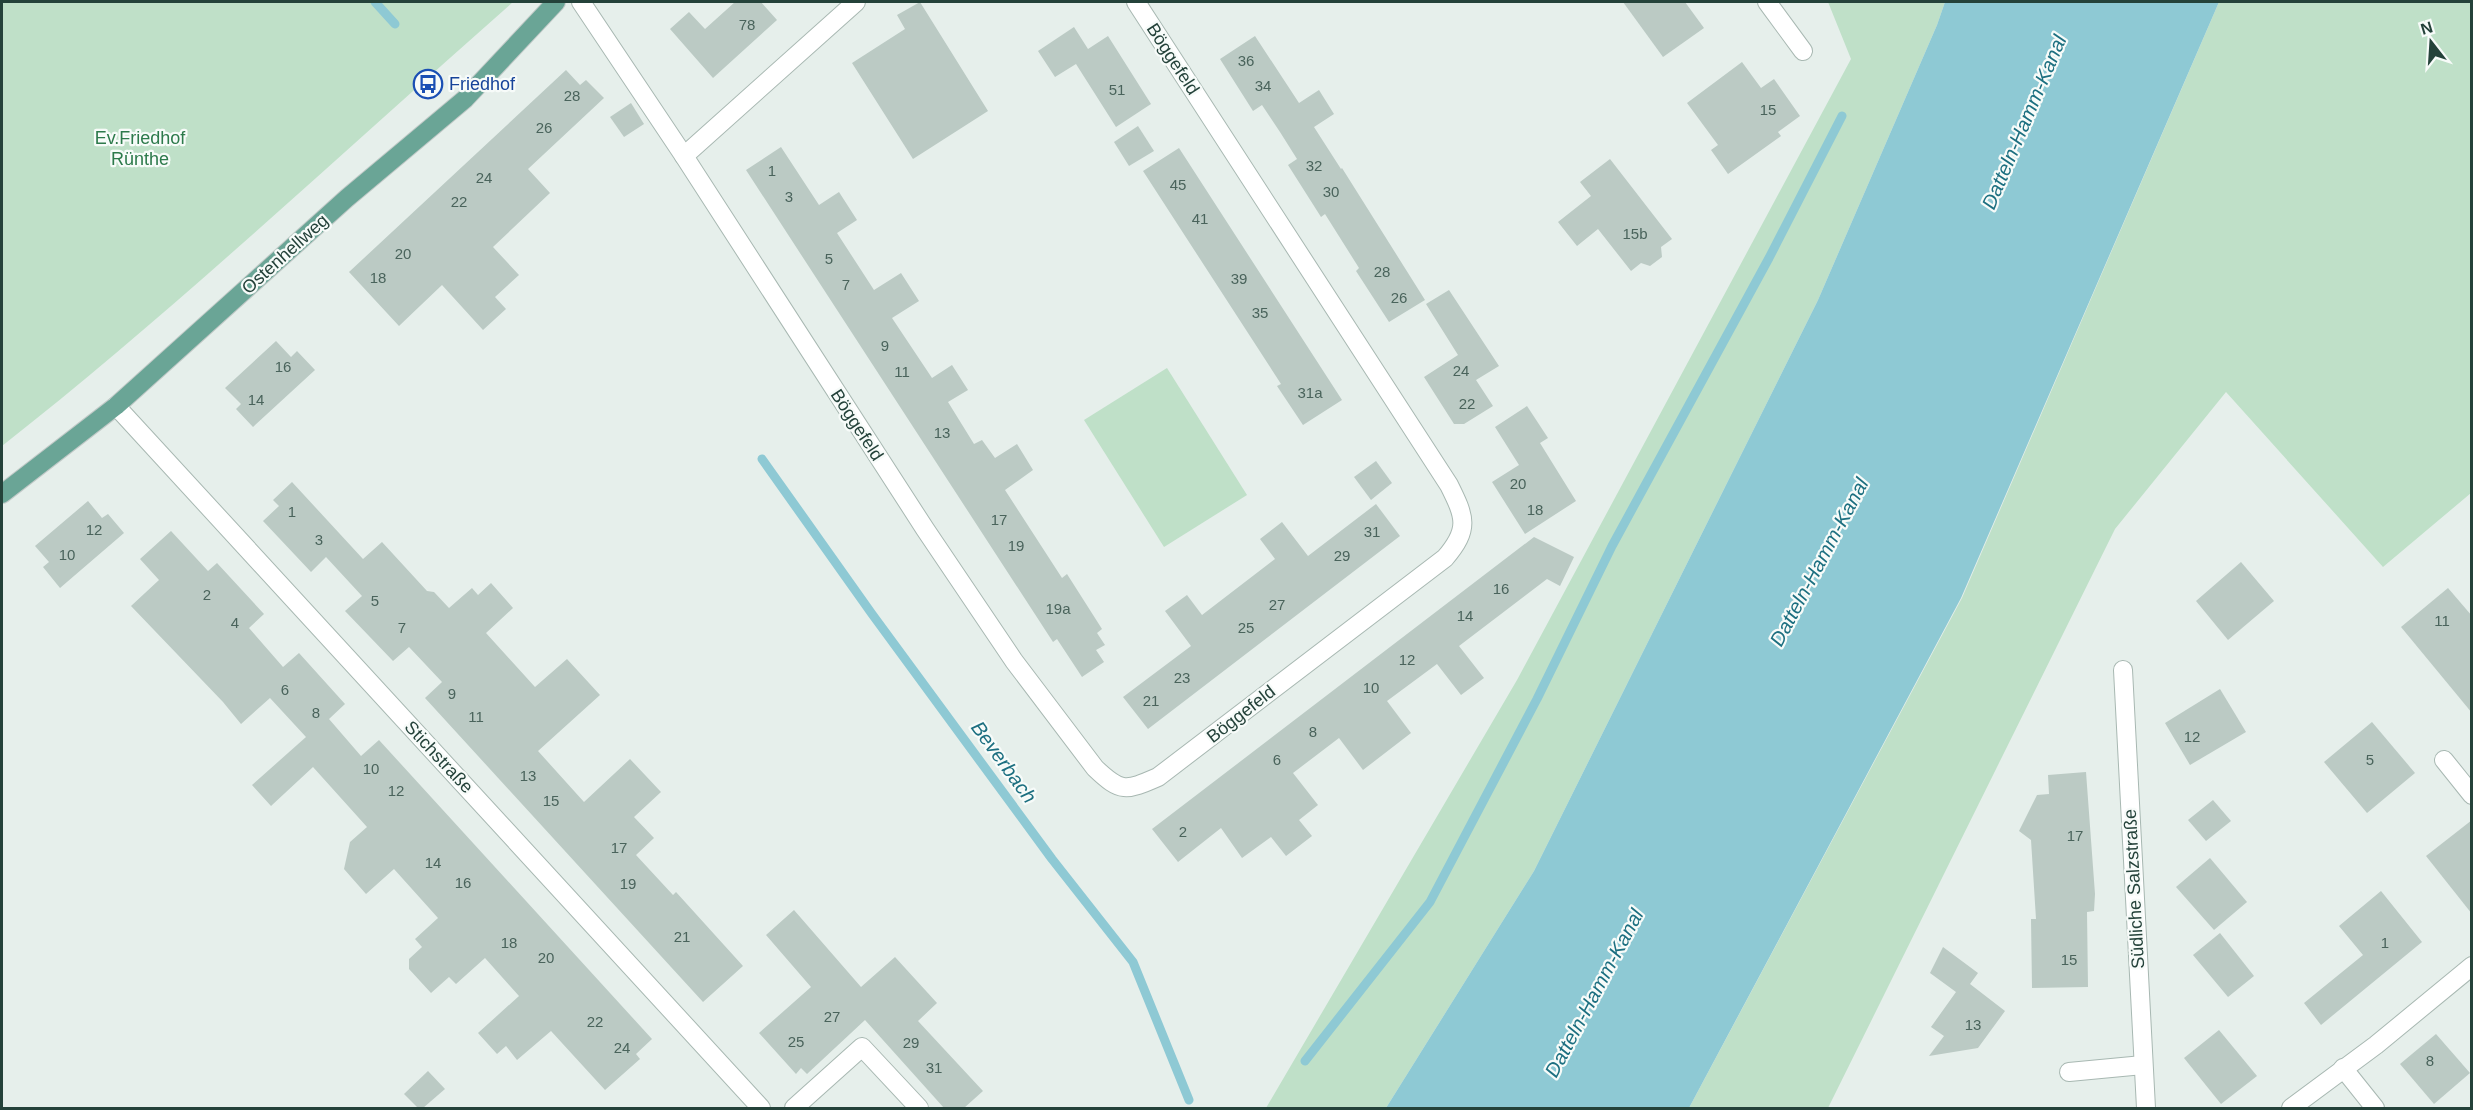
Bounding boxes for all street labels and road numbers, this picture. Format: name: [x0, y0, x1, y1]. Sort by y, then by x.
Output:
street label: Böggefeld: [1143, 20, 1203, 98]
street label: Ostenhellweg: [238, 210, 332, 298]
street label: Böggefeld: [827, 386, 887, 464]
street label: Böggefeld: [1203, 681, 1279, 747]
street label: Stichstraße: [401, 717, 477, 797]
street label: Südliche Salzstraße: [2120, 809, 2148, 969]

